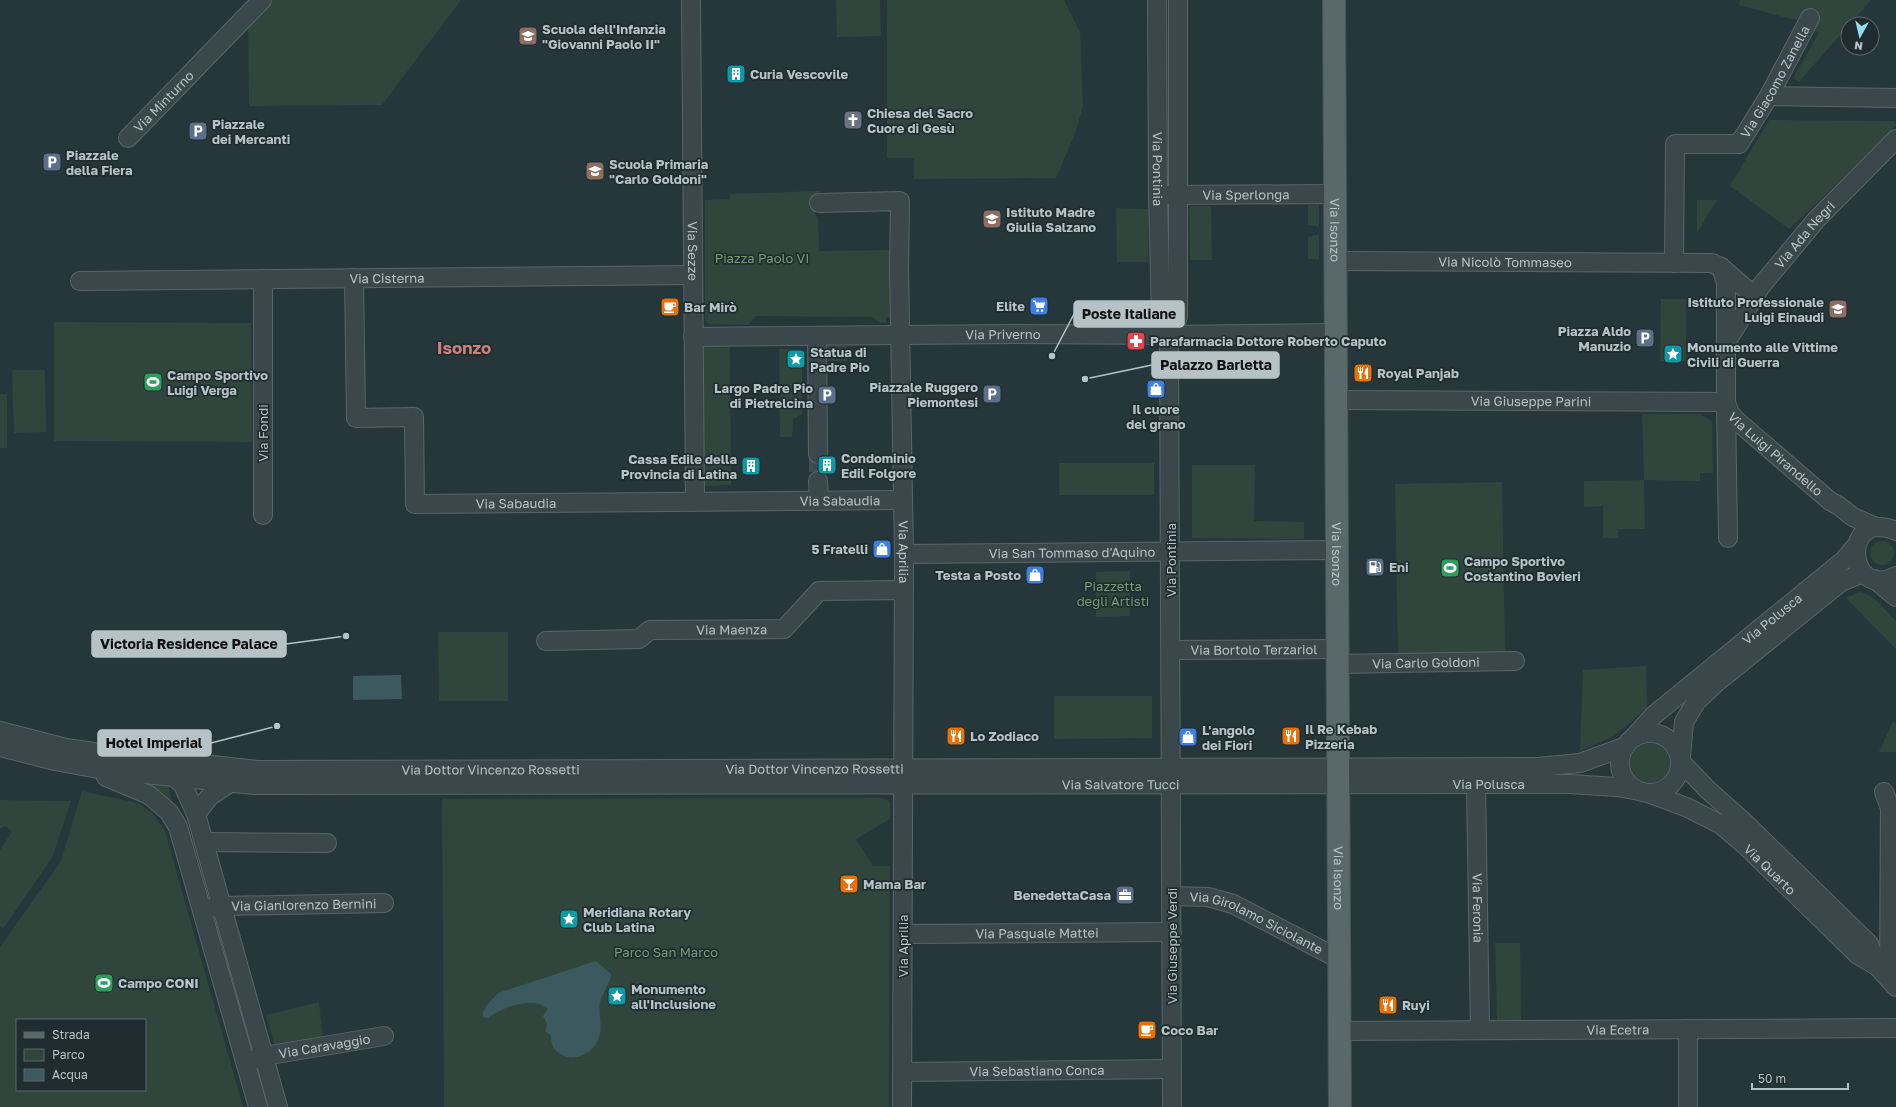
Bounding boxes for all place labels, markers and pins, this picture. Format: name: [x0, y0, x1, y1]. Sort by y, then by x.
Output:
place label: Scuola dell'Infanzia "Giovanni Paolo II": [542, 21, 666, 52]
school or university icon: Scuola dell'Infanzia "Giovanni Paolo II": [517, 25, 539, 47]
building icon: Curia Vescovile: [725, 63, 747, 85]
place label: Curia Vescovile: [750, 66, 848, 82]
place label: Chiesa del Sacro Cuore di Gesù: [867, 105, 973, 136]
church icon: Chiesa del Sacro Cuore di Gesù: [842, 109, 864, 131]
place label: Piazzale dei Mercanti: [212, 116, 290, 147]
parking icon: Piazzale dei Mercanti: [187, 120, 209, 142]
place label: Piazzale della Fiera: [66, 147, 133, 178]
parking icon: Piazzale della Fiera: [41, 151, 63, 173]
place label: Scuola Primaria "Carlo Goldoni": [609, 156, 709, 187]
school or university icon: Scuola Primaria "Carlo Goldoni": [584, 160, 606, 182]
place label: Istituto Madre Giulia Salzano: [1006, 204, 1096, 235]
school or university icon: Istituto Madre Giulia Salzano: [981, 208, 1003, 230]
place label: Istituto Professionale Luigi Einaudi: [1687, 294, 1824, 325]
supermarket icon: Elite: [1028, 295, 1050, 317]
cafe icon: Bar Mirò: [659, 296, 681, 318]
place label: Elite: [996, 298, 1025, 314]
school or university icon: Istituto Professionale Luigi Einaudi: [1827, 298, 1849, 320]
place label: Bar Mirò: [684, 299, 737, 315]
callout: Poste Italiane: [1074, 301, 1184, 327]
place label: Piazza Aldo Manuzio: [1558, 323, 1631, 354]
parking icon: Piazza Aldo Manuzio: [1634, 327, 1656, 349]
pharmacy icon: Parafarmacia Dottore Roberto Caputo: [1125, 330, 1147, 352]
place label: Parafarmacia Dottore Roberto Caputo: [1150, 333, 1387, 349]
place label: Monumento alle Vittime Civili di Guerra: [1687, 339, 1838, 370]
place icon: Monumento alle Vittime Civili di Guerra: [1662, 343, 1684, 365]
place label: Statua di Padre Pio: [810, 344, 870, 375]
place icon: Statua di Padre Pio: [785, 348, 807, 370]
callout: Palazzo Barletta: [1152, 352, 1279, 378]
restaurant icon: Royal Panjab: [1352, 362, 1374, 384]
place label: Royal Panjab: [1377, 365, 1459, 381]
place label: Campo Sportivo Luigi Verga: [167, 367, 268, 398]
sports icon: Campo Sportivo Luigi Verga: [142, 371, 164, 393]
shop icon: Il cuore del grano: [1145, 378, 1167, 400]
place label: Piazzale Ruggero Piemontesi: [869, 379, 978, 410]
place label: Largo Padre Pio di Pietrelcina: [714, 380, 813, 411]
parking icon: Piazzale Ruggero Piemontesi: [981, 383, 1003, 405]
parking icon: Largo Padre Pio di Pietrelcina: [816, 384, 838, 406]
place label: Il cuore del grano: [1126, 401, 1186, 432]
place label: Condominio Edil Folgore: [841, 450, 917, 481]
place label: Cassa Edile della Provincia di Latina: [621, 451, 737, 482]
building icon: Condominio Edil Folgore: [816, 454, 838, 476]
building icon: Cassa Edile della Provincia di Latina: [740, 455, 762, 477]
shop icon: 5 Fratelli: [871, 538, 893, 560]
place label: 5 Fratelli: [812, 541, 868, 557]
place label: Campo Sportivo Costantino Bovieri: [1464, 553, 1581, 584]
fuel station icon: Eni: [1364, 556, 1386, 578]
sports icon: Campo Sportivo Costantino Bovieri: [1439, 557, 1461, 579]
place label: Eni: [1389, 559, 1409, 575]
shop icon: Testa a Posto: [1024, 564, 1046, 586]
place label: Testa a Posto: [935, 567, 1021, 583]
callout: Victoria Residence Palace: [92, 631, 286, 657]
place label: Il Re Kebab Pizzeria: [1305, 721, 1377, 752]
place label: L'angolo dei Fiori: [1202, 722, 1255, 753]
restaurant icon: Lo Zodiaco: [945, 725, 967, 747]
restaurant icon: Il Re Kebab Pizzeria: [1280, 725, 1302, 747]
shop icon: L'angolo dei Fiori: [1177, 726, 1199, 748]
place label: Lo Zodiaco: [970, 728, 1039, 744]
callout: Hotel Imperial: [98, 730, 211, 756]
bar icon: Mama Bar: [838, 873, 860, 895]
place label: Mama Bar: [863, 876, 926, 892]
office icon: BenedettaCasa: [1114, 884, 1136, 906]
place label: BenedettaCasa: [1014, 887, 1111, 903]
place label: Meridiana Rotary Club Latina: [583, 904, 691, 935]
place icon: Meridiana Rotary Club Latina: [558, 908, 580, 930]
sports icon: Campo CONI: [93, 972, 115, 994]
place label: Campo CONI: [118, 975, 199, 991]
place label: Monumento all'Inclusione: [631, 981, 716, 1012]
place icon: Monumento all'Inclusione: [606, 985, 628, 1007]
restaurant icon: Ruyi: [1377, 994, 1399, 1016]
place label: Ruyi: [1402, 997, 1430, 1013]
cafe icon: Coco Bar: [1136, 1019, 1158, 1041]
place label: Coco Bar: [1161, 1022, 1218, 1038]

